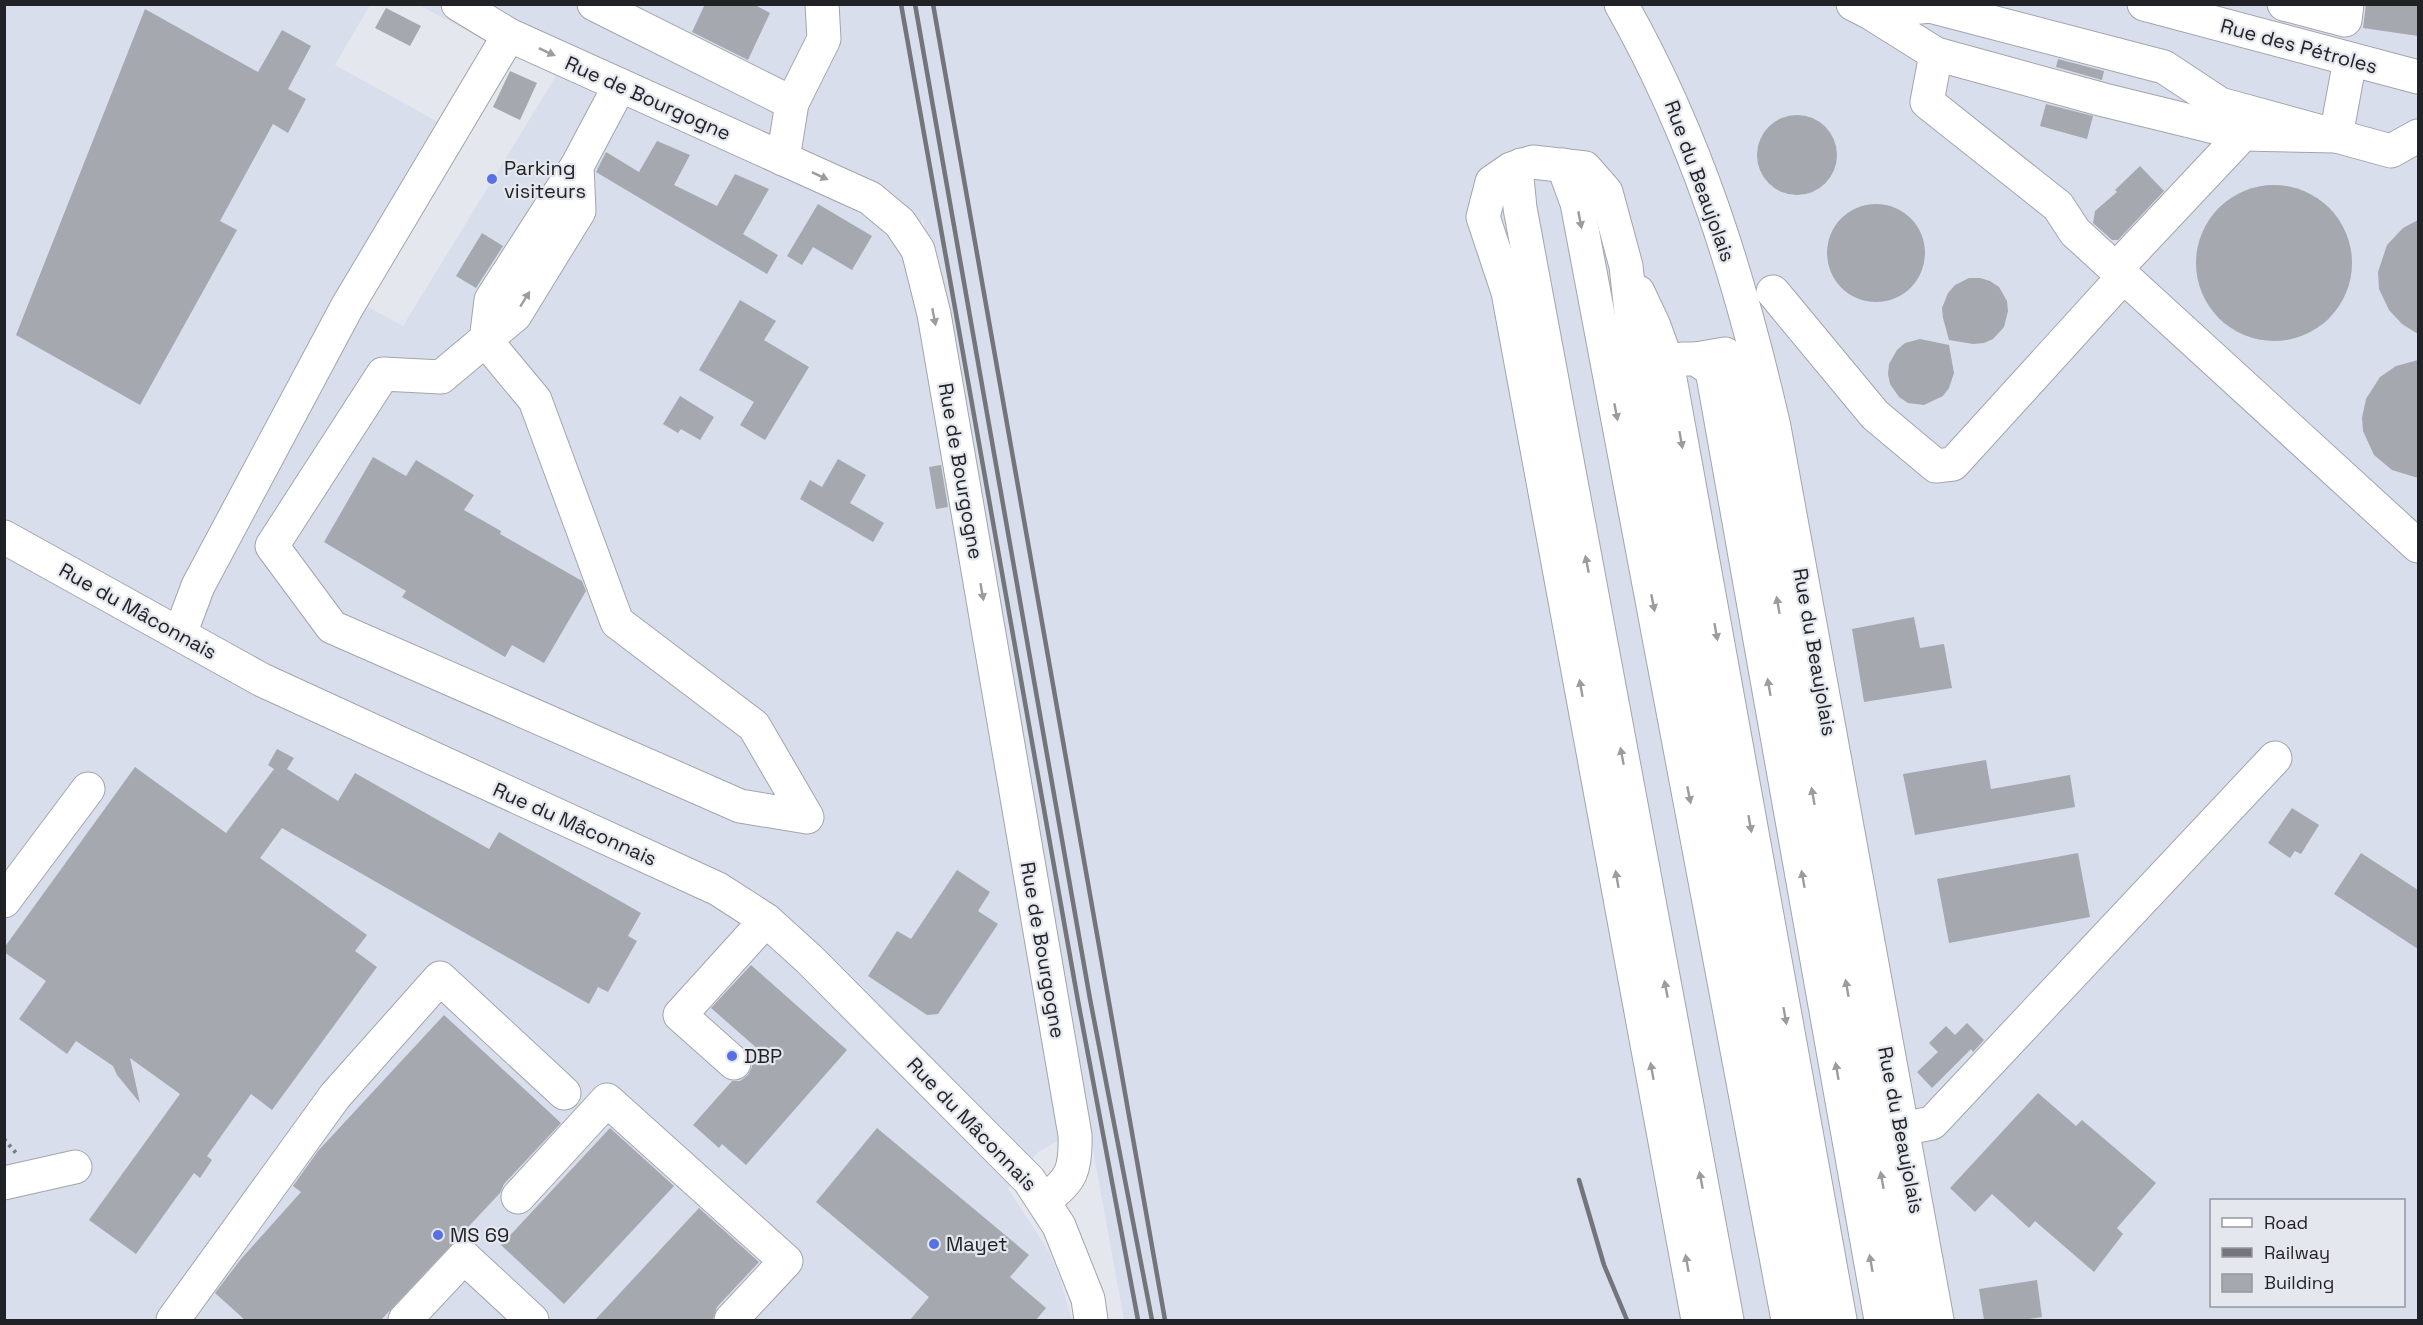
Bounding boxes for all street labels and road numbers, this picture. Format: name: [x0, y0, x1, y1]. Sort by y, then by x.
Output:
street label: Rue des Pétroles: [2218, 13, 2380, 79]
street label: Rue de Bourgogne: [561, 50, 735, 146]
street label: Rue du Beaujolais: [1659, 97, 1741, 265]
street label: Rue de Bourgogne: [933, 381, 989, 561]
street label: Rue du Mâconnais: [55, 557, 221, 665]
street label: Rue du Beaujolais: [1787, 566, 1843, 738]
street label: Rue du Mâconnais: [489, 776, 661, 872]
street label: Rue de Bourgogne: [1015, 860, 1071, 1040]
street label: Rue du Beaujolais: [1872, 1044, 1930, 1216]
street label: Rue du Mâconnais: [901, 1052, 1043, 1196]

